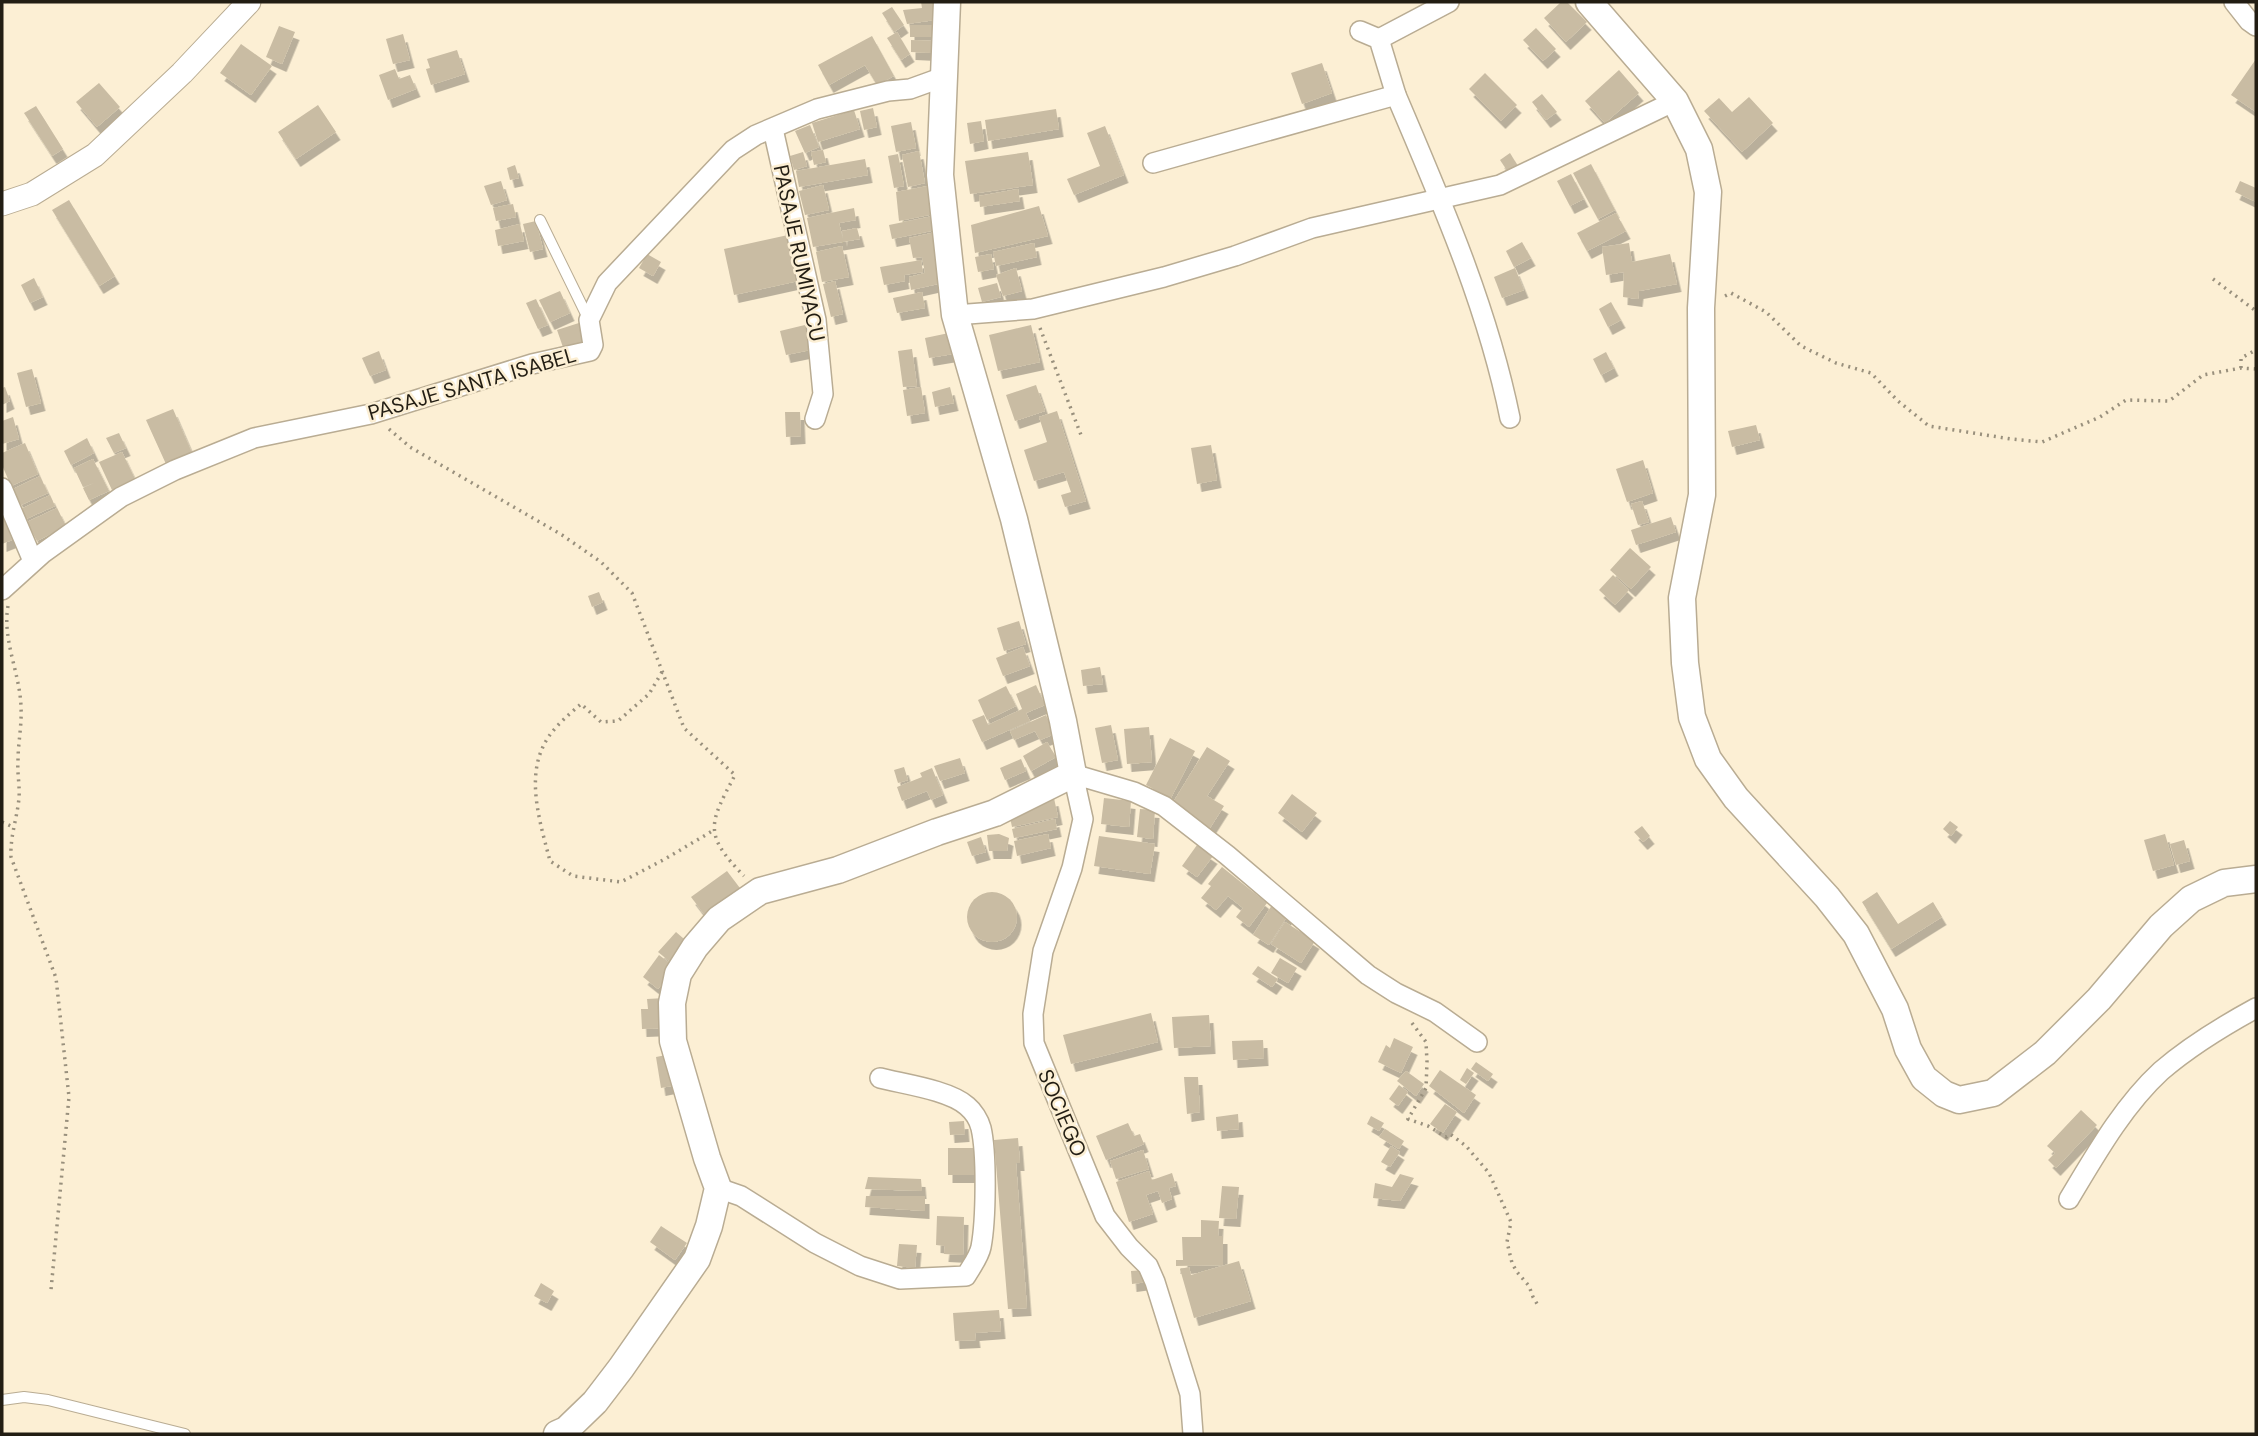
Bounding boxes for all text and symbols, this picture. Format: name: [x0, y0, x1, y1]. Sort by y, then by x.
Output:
street label: PASAJE RUMIYACU: [767, 162, 831, 344]
street label: PASAJE SANTA ISABEL: [365, 341, 579, 427]
street label: SOCIEGO: [1031, 1065, 1093, 1161]

